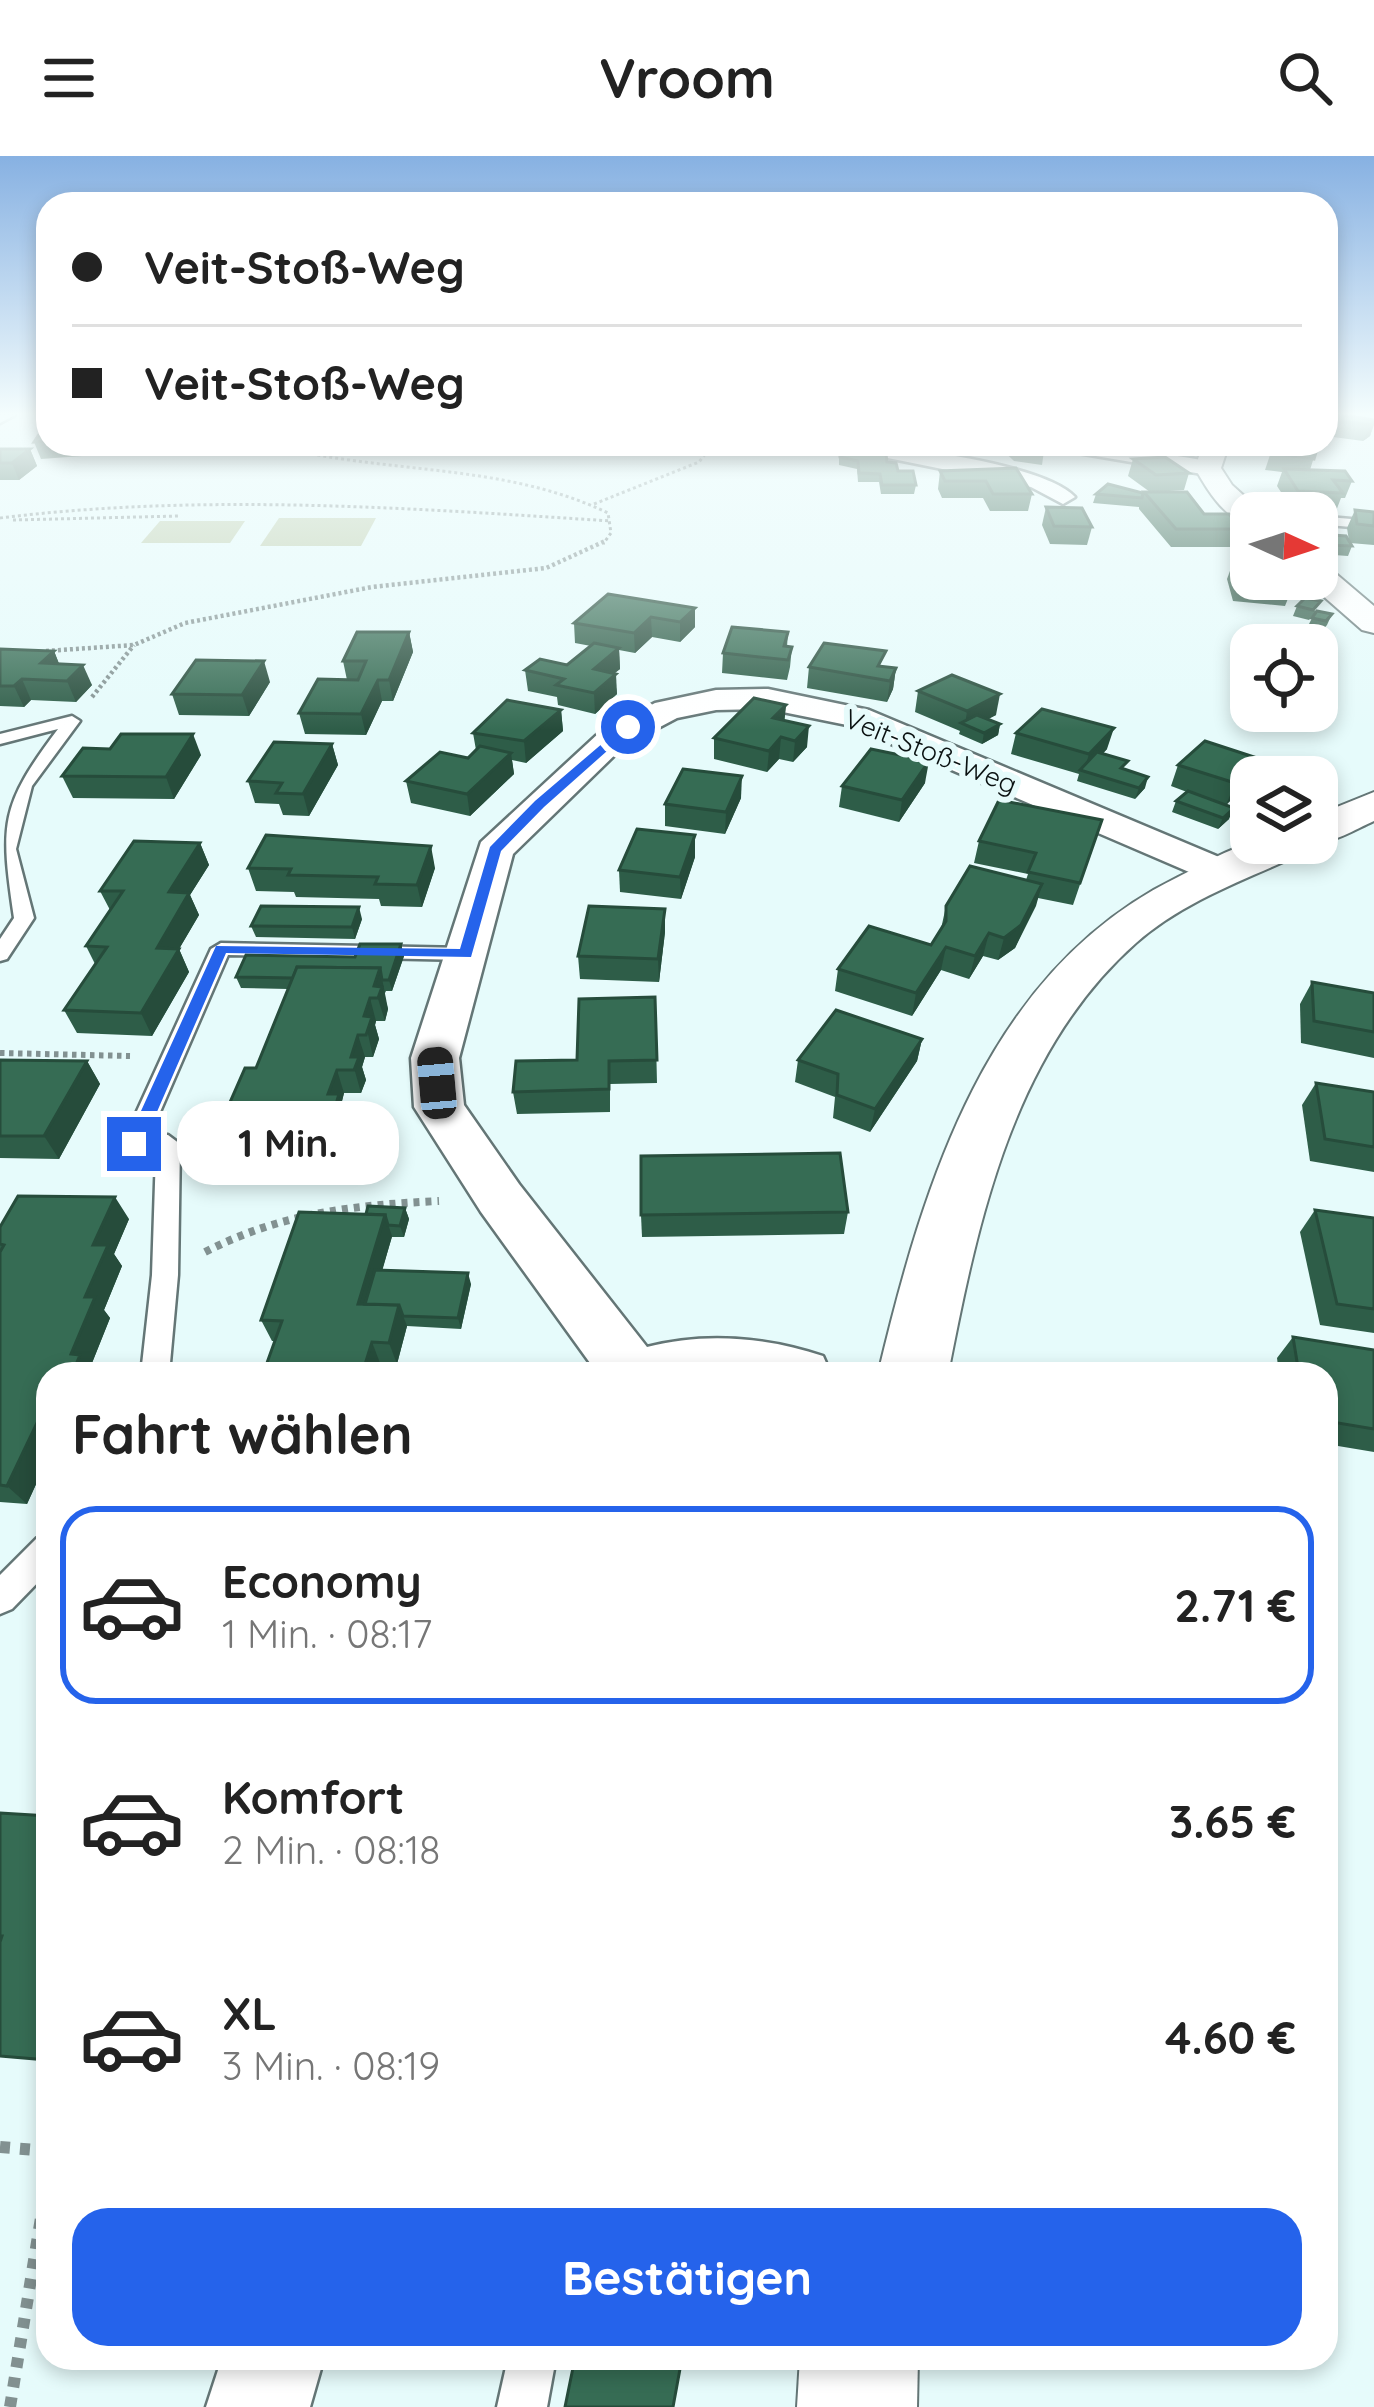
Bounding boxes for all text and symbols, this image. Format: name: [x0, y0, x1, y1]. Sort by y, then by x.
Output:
text: Vroom: [599, 44, 775, 112]
icon: menu: [36, 45, 102, 111]
icon: search: [1272, 45, 1338, 111]
text: Veit-Stoß-Weg: [144, 239, 465, 295]
text: Veit-Stoß-Weg: [144, 355, 465, 411]
north arrow: [1230, 492, 1338, 600]
map controls: [1230, 492, 1338, 864]
button: locate: [1230, 624, 1338, 732]
route start: [601, 700, 655, 754]
street label: Veit-Stoß-Weg: [840, 701, 1022, 801]
button: layers: [1230, 756, 1338, 864]
car: [416, 1046, 458, 1120]
callout: 1 Min.: [176, 1102, 398, 1186]
route end: [107, 1117, 161, 1171]
text: 1 Min.: [238, 1118, 338, 1167]
text: Fahrt wählen: [72, 1400, 413, 1468]
icon: car: [78, 1551, 186, 1659]
text: Economy: [222, 1553, 422, 1609]
text: 2.71 €: [1174, 1577, 1296, 1633]
text: 1 Min. · 08:17: [222, 1609, 432, 1658]
icon: car: [78, 1767, 186, 1875]
text: Komfort: [222, 1769, 404, 1825]
text: 3.65 €: [1169, 1793, 1296, 1849]
text: 2 Min. · 08:18: [222, 1825, 440, 1874]
icon: car: [78, 1983, 186, 2091]
text: XL: [222, 1985, 277, 2041]
text: 4.60 €: [1165, 2009, 1296, 2065]
text: 3 Min. · 08:19: [222, 2041, 440, 2090]
button: Bestätigen: [72, 2208, 1302, 2346]

